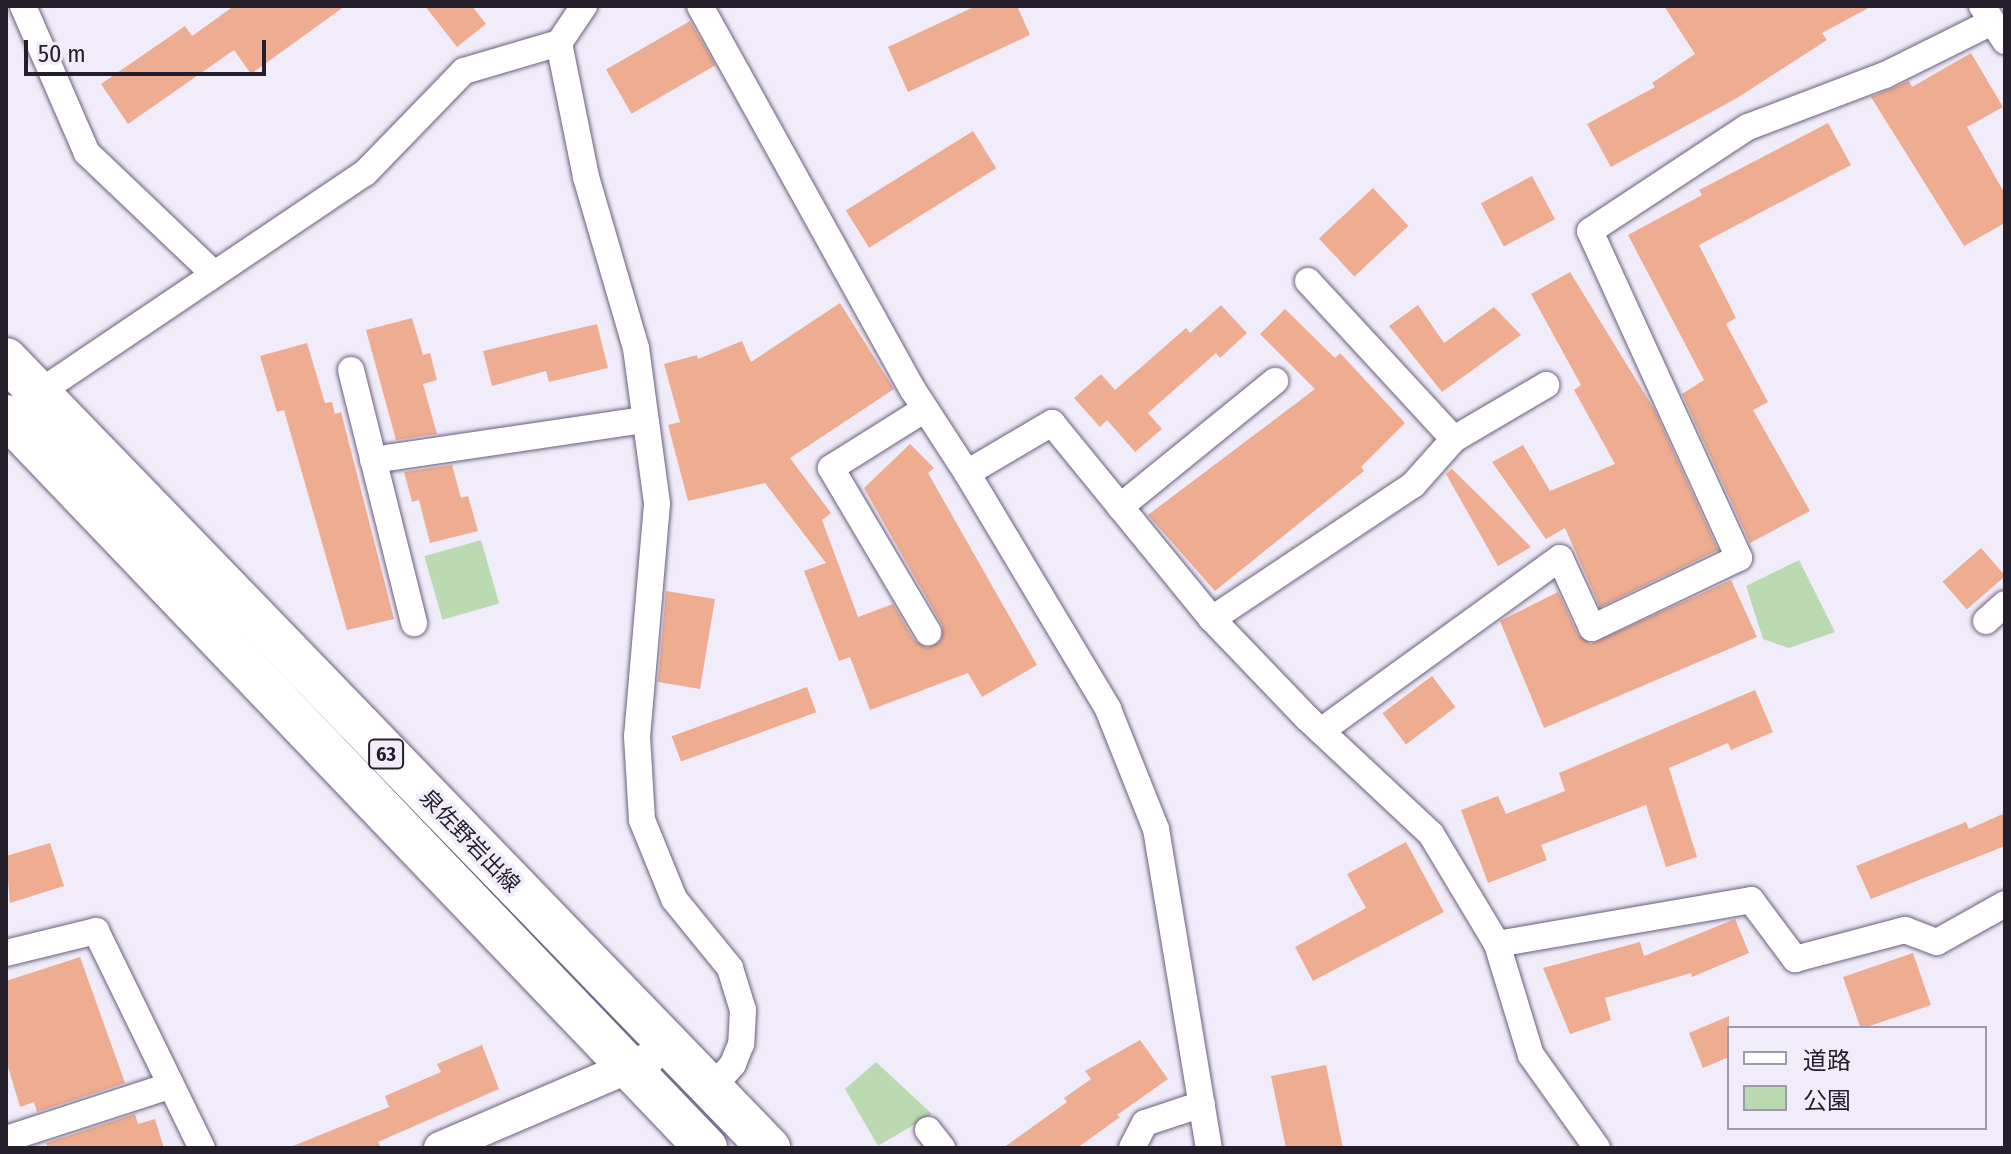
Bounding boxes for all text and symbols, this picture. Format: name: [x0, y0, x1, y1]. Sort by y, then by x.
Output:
scale bar: [28, 24, 270, 74]
text: 50 m: [38, 40, 86, 68]
road number: 63: [368, 738, 404, 770]
street label: 泉佐野岩出線: [415, 784, 525, 898]
legend: [1727, 1026, 1987, 1130]
text: 道路: [1803, 1047, 1851, 1075]
text: 公園: [1803, 1087, 1851, 1115]

